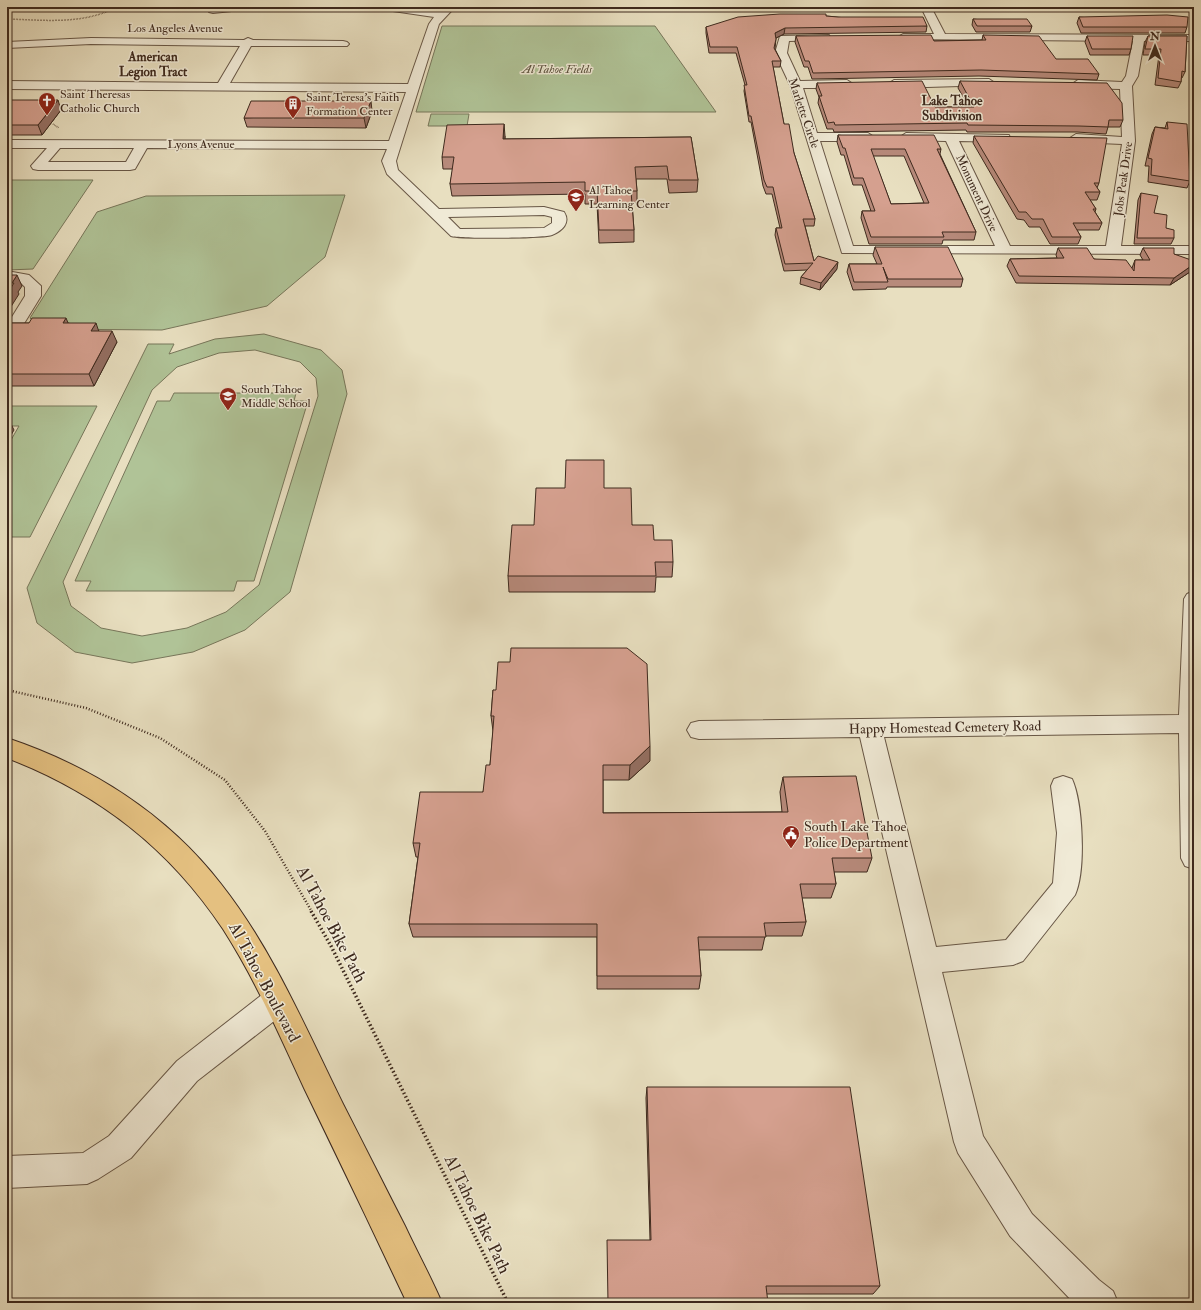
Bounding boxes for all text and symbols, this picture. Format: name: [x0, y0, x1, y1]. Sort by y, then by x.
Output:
street label: Los Angeles Avenue: [127, 21, 223, 36]
north arrow: [1135, 26, 1175, 66]
text: N: [1149, 30, 1161, 43]
district label: American Legion Tract: [119, 49, 188, 81]
park label: Al Tahoe Fields: [520, 62, 593, 77]
street label: Marlette Circle: [784, 76, 823, 150]
place label: Saint Theresas Catholic Church: [60, 87, 141, 116]
place label: Saint Teresa's Faith Formation Center: [306, 90, 400, 119]
church icon: Saint Theresas Catholic Church: [37, 91, 57, 116]
district label: Lake Tahoe Subdivision: [921, 93, 983, 124]
building icon: Saint Teresa's Faith Formation Center: [283, 94, 303, 119]
street label: Lyons Avenue: [167, 137, 235, 152]
street label: Jobs Peak Drive: [1111, 141, 1136, 218]
street label: Monument Drive: [952, 152, 1001, 234]
place label: Al Tahoe Learning Center: [588, 183, 670, 212]
school or university icon: Al Tahoe Learning Center: [566, 187, 586, 212]
place label: South Tahoe Middle School: [241, 382, 311, 411]
school or university icon: South Tahoe Middle School: [218, 386, 238, 411]
street label: Happy Homestead Cemetery Road: [849, 717, 1042, 739]
place label: South Lake Tahoe Police Department: [804, 818, 909, 852]
public building icon: South Lake Tahoe Police Department: [781, 824, 801, 849]
street label: Al Tahoe Bike Path: [291, 861, 371, 986]
street label: Al Tahoe Boulevard: [224, 918, 305, 1046]
street label: Al Tahoe Bike Path: [439, 1151, 515, 1277]

